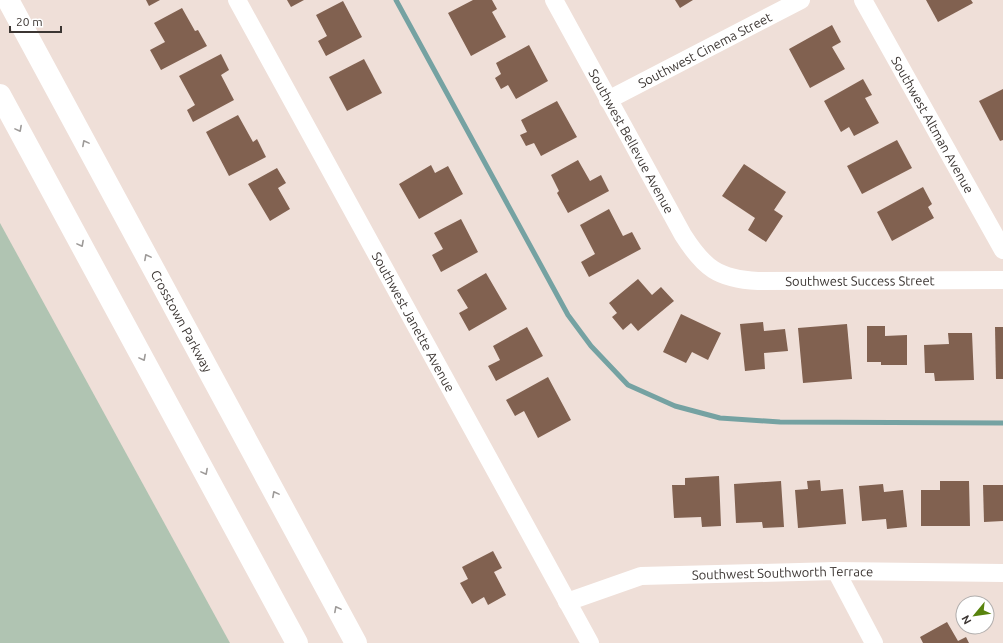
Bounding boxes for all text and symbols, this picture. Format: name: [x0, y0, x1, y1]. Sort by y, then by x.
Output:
scale bar: [10, 8, 61, 34]
street label: Southwest Cinema Street: [636, 9, 774, 90]
text: 20 m: [16, 15, 43, 28]
street label: Southwest Altman Avenue: [889, 54, 977, 196]
street label: Southwest Bellevue Avenue: [586, 66, 677, 216]
one-way arrow: [14, 125, 21, 133]
one-way arrow: [82, 140, 90, 147]
one-way arrow: [76, 240, 83, 247]
street label: Southwest Janette Avenue: [370, 249, 458, 394]
one-way arrow: [144, 254, 151, 261]
street label: Crosstown Parkway: [148, 268, 215, 374]
street label: Southwest Success Street: [785, 273, 935, 288]
one-way arrow: [138, 354, 145, 361]
one-way arrow: [200, 468, 207, 475]
one-way arrow: [273, 491, 280, 499]
street label: Southwest Southworth Terrace: [692, 564, 873, 582]
north arrow: [955, 595, 995, 635]
one-way arrow: [335, 606, 342, 613]
text: N: [959, 613, 973, 626]

